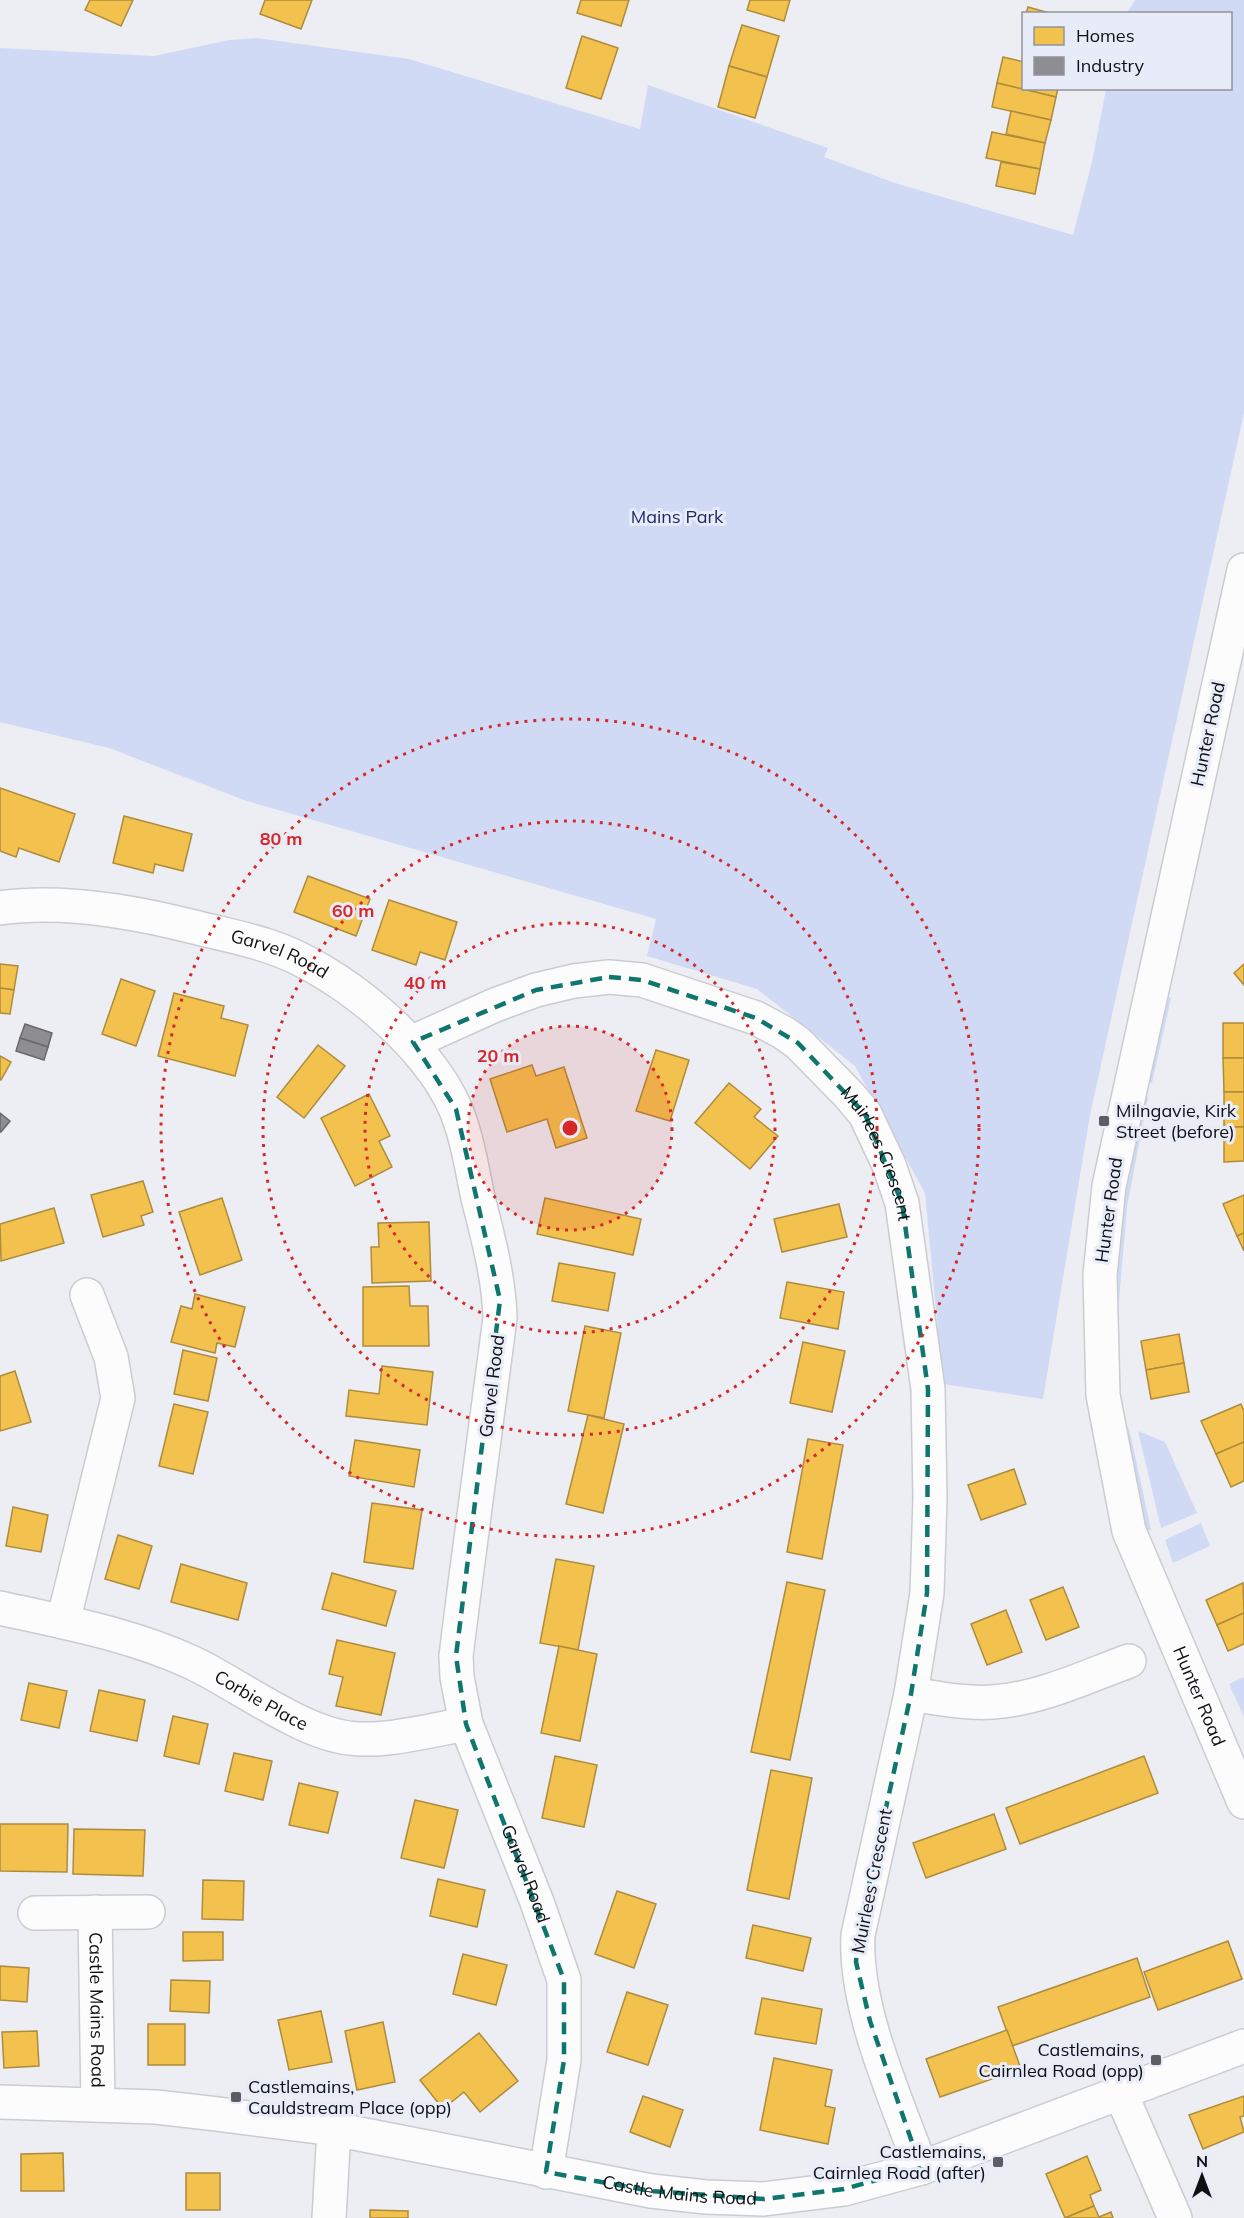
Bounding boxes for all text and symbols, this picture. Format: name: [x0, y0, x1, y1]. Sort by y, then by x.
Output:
legend: [1022, 12, 1232, 90]
text: Homes: [1076, 24, 1135, 47]
text: Industry: [1076, 54, 1145, 77]
park label: Mains Park: [631, 505, 724, 528]
street label: Hunter Road: [1185, 680, 1230, 788]
text: 80 m: [260, 827, 302, 850]
text: 60 m: [332, 899, 374, 922]
street label: Garvel Road: [229, 924, 333, 983]
text: 40 m: [404, 971, 446, 994]
text: 20 m: [477, 1044, 519, 1067]
street label: Muirlees Crescent: [836, 1081, 916, 1223]
place label: Milngavie, Kirk Street (before): [1116, 1099, 1237, 1143]
marker: Milngavie, Kirk Street (before): [1097, 1114, 1111, 1128]
centre of rings: [560, 1118, 580, 1138]
street label: Hunter Road: [1090, 1156, 1127, 1264]
street label: Garvel Road: [474, 1333, 509, 1439]
street label: Hunter Road: [1168, 1643, 1231, 1749]
street label: Corbie Place: [210, 1665, 312, 1735]
street label: Muirlees Crescent: [846, 1807, 897, 1955]
street label: Garvel Road: [496, 1821, 555, 1926]
street label: Castle Mains Road: [84, 1932, 110, 2088]
place label: Castlemains, Cairnlea Road (opp): [978, 2038, 1144, 2082]
marker: Castlemains, Cairnlea Road (opp): [1149, 2053, 1163, 2067]
place label: Castlemains, Cauldstream Place (opp): [248, 2075, 452, 2119]
marker: Castlemains, Cauldstream Place (opp): [229, 2090, 243, 2104]
place label: Castlemains, Cairnlea Road (after): [813, 2140, 986, 2184]
north arrow: [1172, 2146, 1232, 2206]
text: N: [1196, 2151, 1208, 2171]
marker: Castlemains, Cairnlea Road (after): [991, 2155, 1005, 2169]
street label: Castle Mains Road: [600, 2170, 757, 2210]

